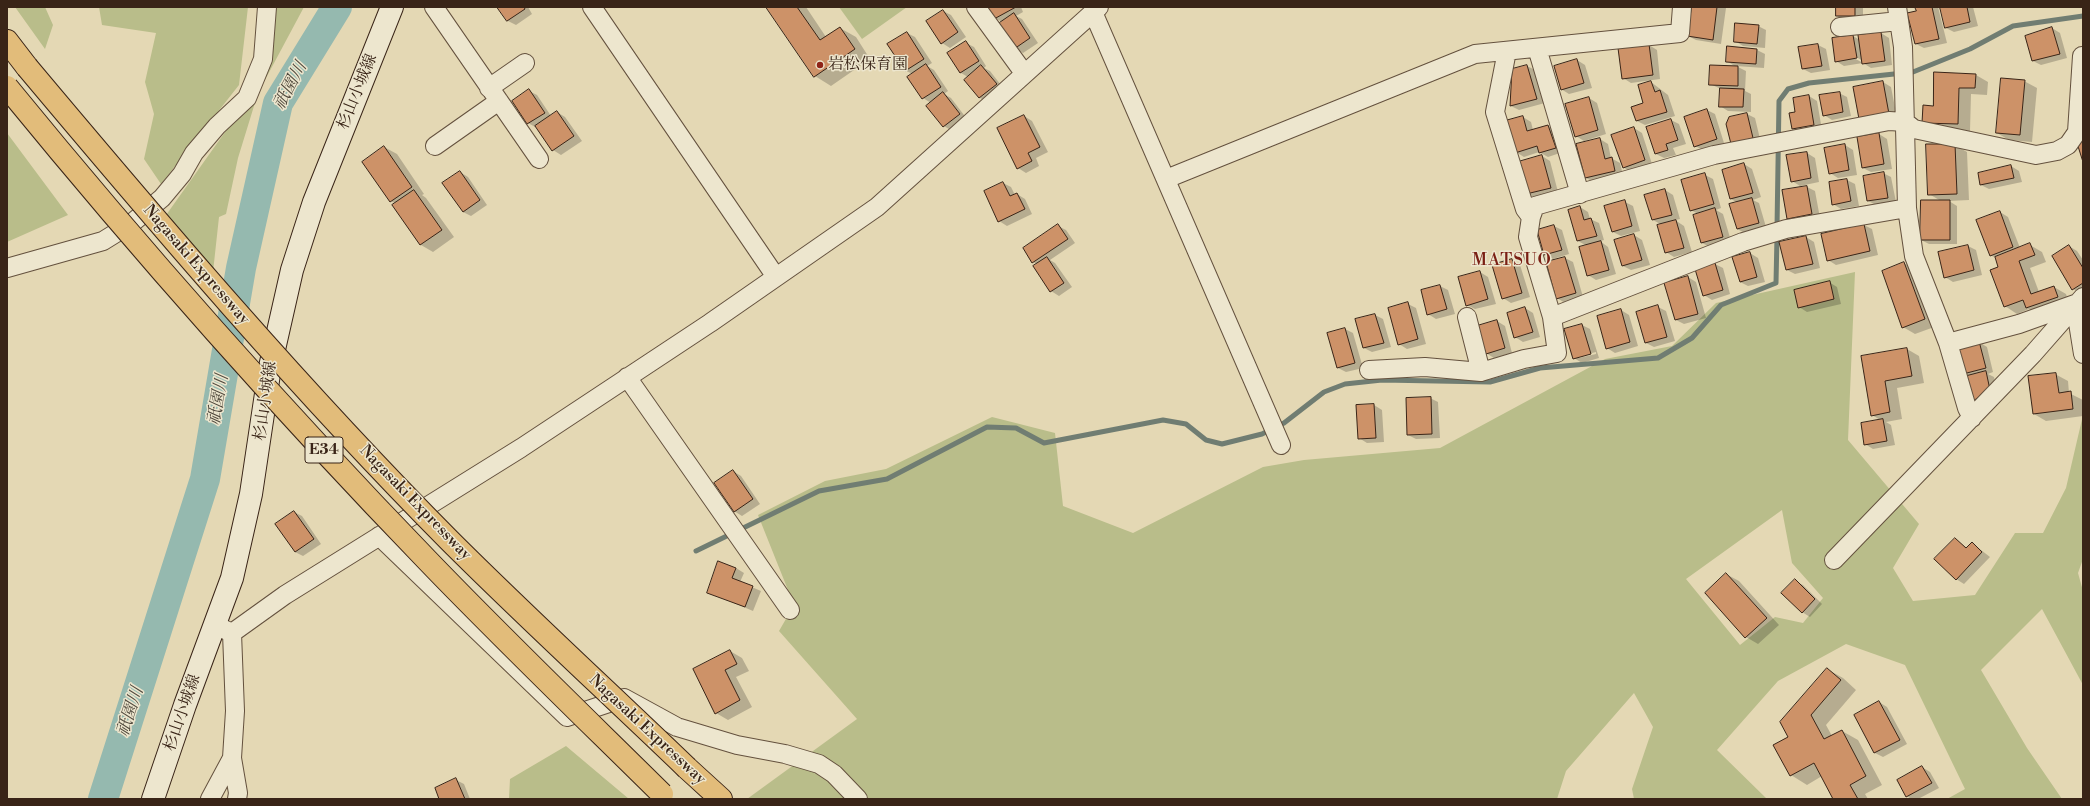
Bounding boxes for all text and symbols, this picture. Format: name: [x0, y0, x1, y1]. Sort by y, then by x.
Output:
street label: 杉山小城線: [334, 51, 382, 133]
place label: 岩松保育園: [828, 55, 908, 75]
water label: 祇園川: [270, 59, 312, 113]
marker: 岩松保育園: [815, 60, 825, 70]
street label: Nagasaki Expressway: [139, 201, 253, 329]
district label: MATSUO: [1472, 251, 1552, 271]
street label: 杉山小城線: [251, 360, 281, 442]
water label: 祇園川: [205, 373, 233, 427]
road number: E34: [305, 437, 343, 463]
street label: Nagasaki Expressway: [355, 441, 475, 565]
street label: Nagasaki Expressway: [585, 671, 709, 789]
street label: 杉山小城線: [161, 672, 205, 754]
water label: 祇園川: [113, 685, 149, 739]

